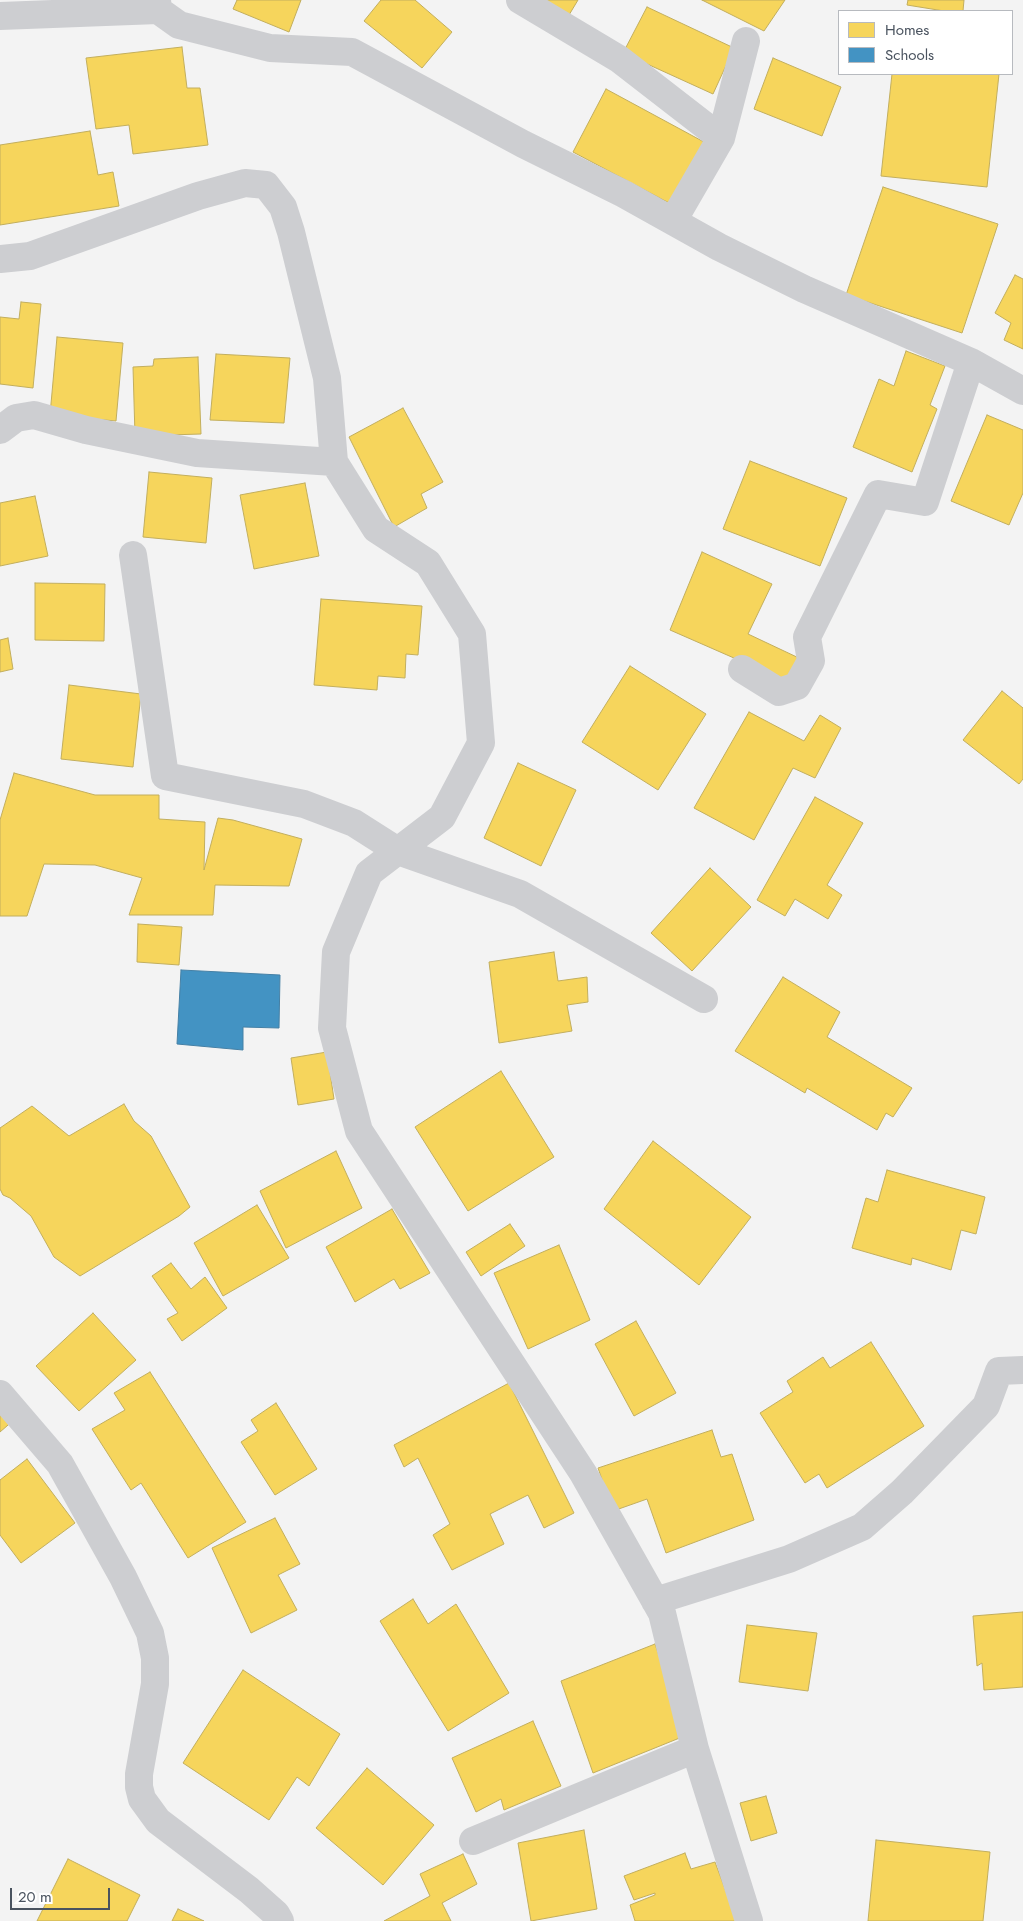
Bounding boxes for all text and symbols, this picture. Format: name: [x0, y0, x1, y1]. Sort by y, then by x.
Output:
legend: [838, 10, 1013, 75]
text: Homes: [885, 19, 929, 41]
text: Schools: [885, 44, 934, 66]
scale bar: [12, 1878, 112, 1910]
text: 20 m: [18, 1886, 52, 1908]

